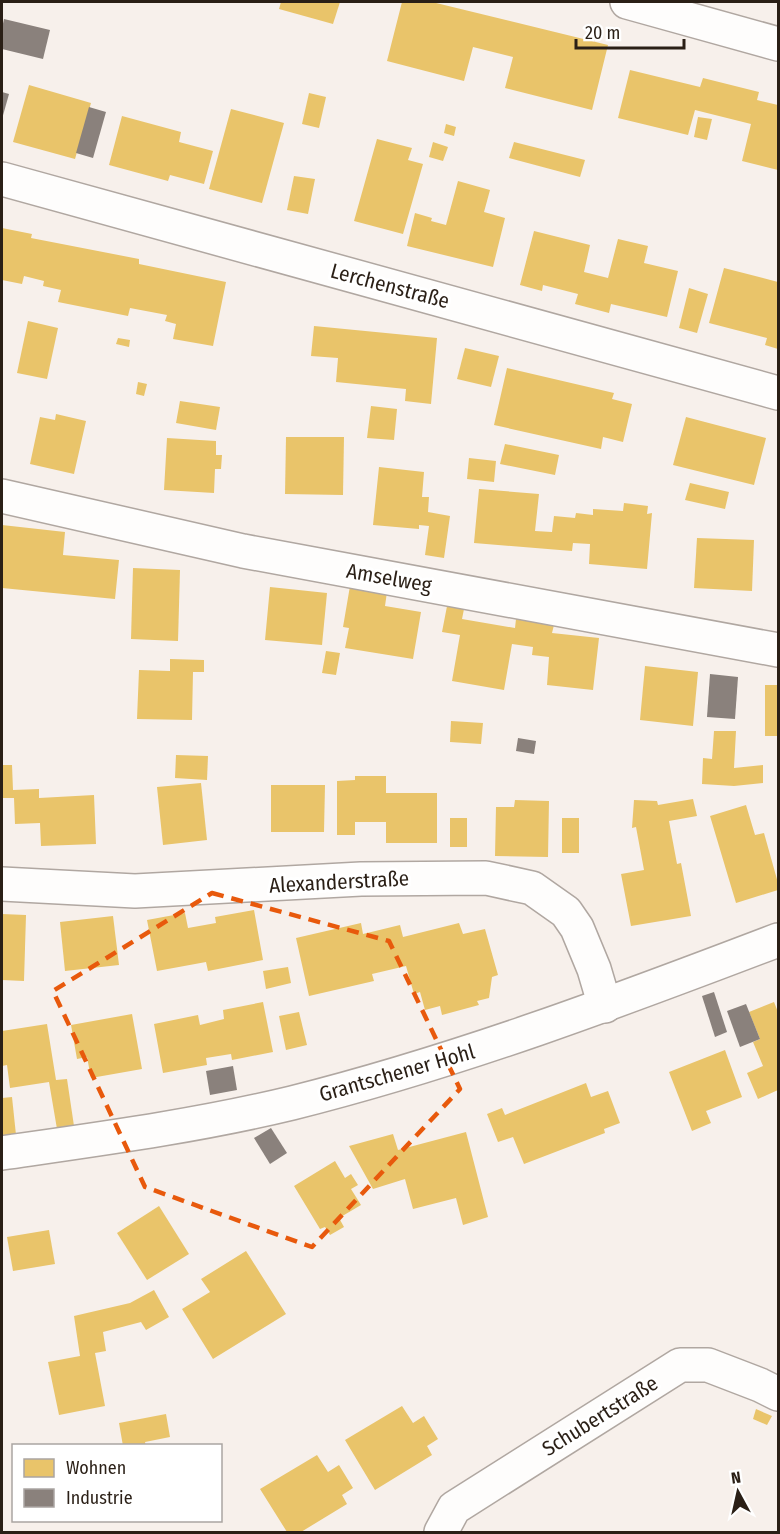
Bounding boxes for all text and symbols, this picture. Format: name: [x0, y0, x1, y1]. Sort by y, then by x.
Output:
scale bar: [576, 12, 684, 50]
text: 20 m: [585, 22, 620, 44]
street label: Lerchenstraße: [328, 258, 452, 314]
street label: Amselweg: [344, 558, 434, 598]
street label: Alexanderstraße: [268, 865, 410, 899]
street label: Grantschener Hohl: [316, 1038, 478, 1108]
street label: Schubertstraße: [537, 1370, 663, 1462]
legend: [12, 1444, 222, 1522]
text: Wohnen: [66, 1457, 126, 1479]
north arrow: [708, 1462, 768, 1522]
text: N: [730, 1468, 742, 1488]
text: Industrie: [66, 1487, 133, 1509]

